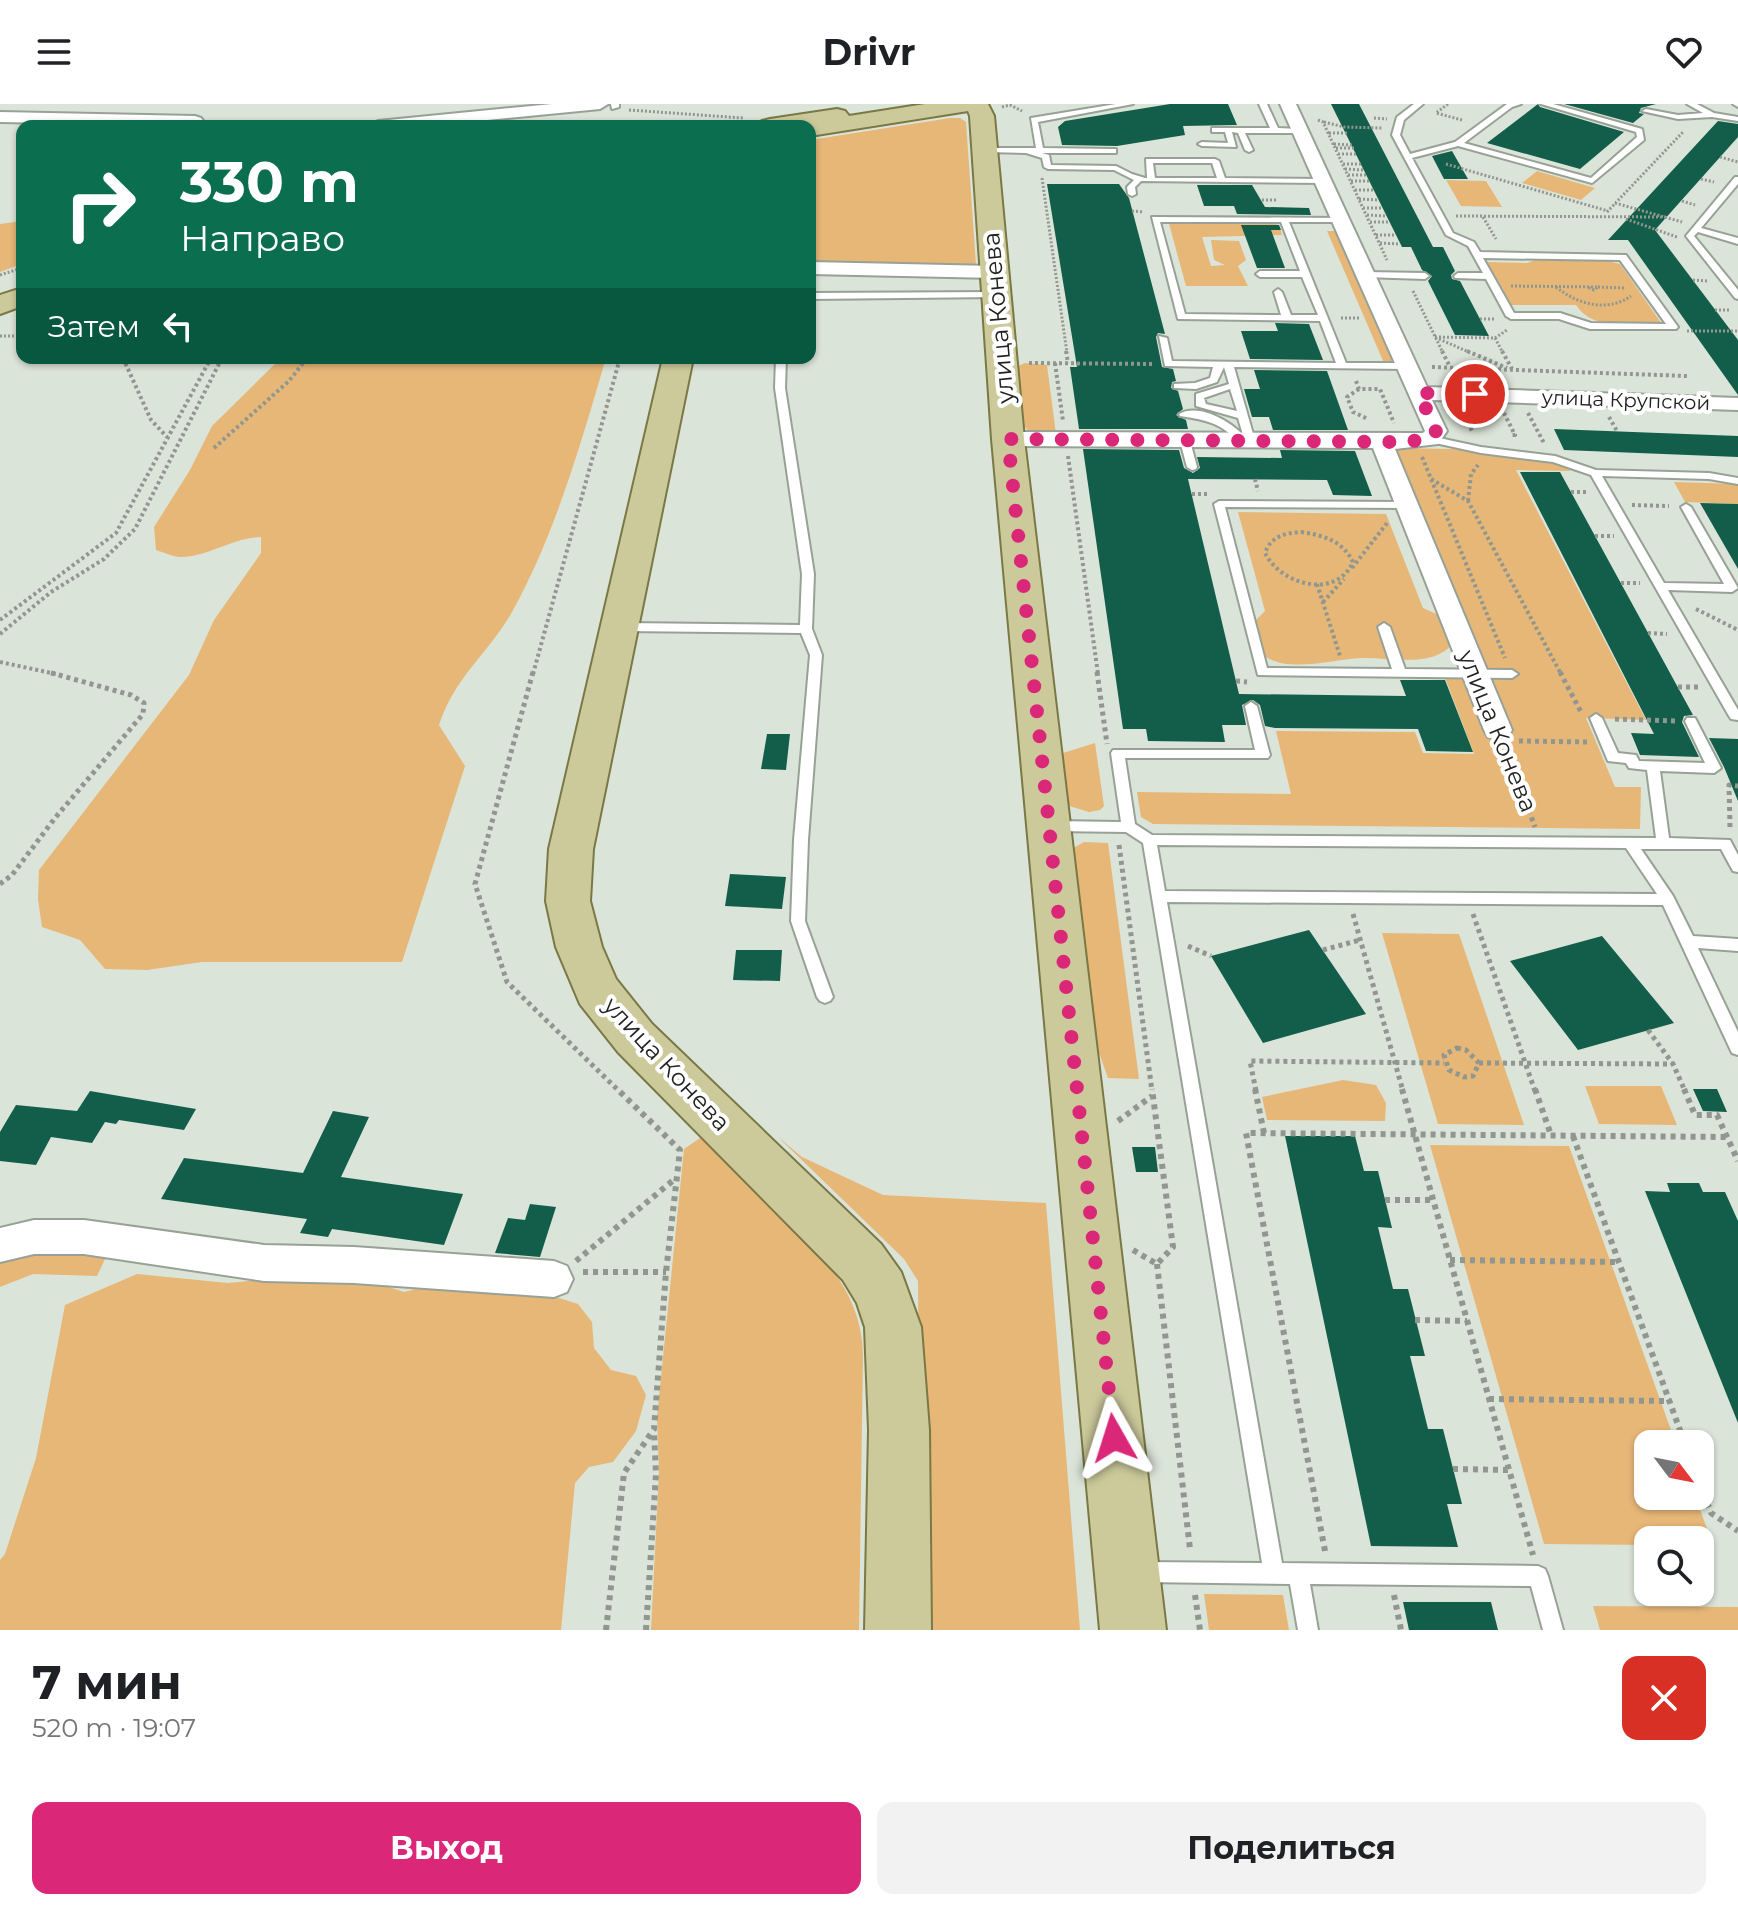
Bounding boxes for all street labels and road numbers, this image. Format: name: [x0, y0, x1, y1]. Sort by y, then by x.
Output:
street label: улица Конева: [976, 231, 1020, 406]
street label: улица Крупской: [1540, 385, 1711, 415]
street label: улица Конева: [1452, 645, 1544, 816]
street label: улица Конева: [597, 990, 736, 1137]

